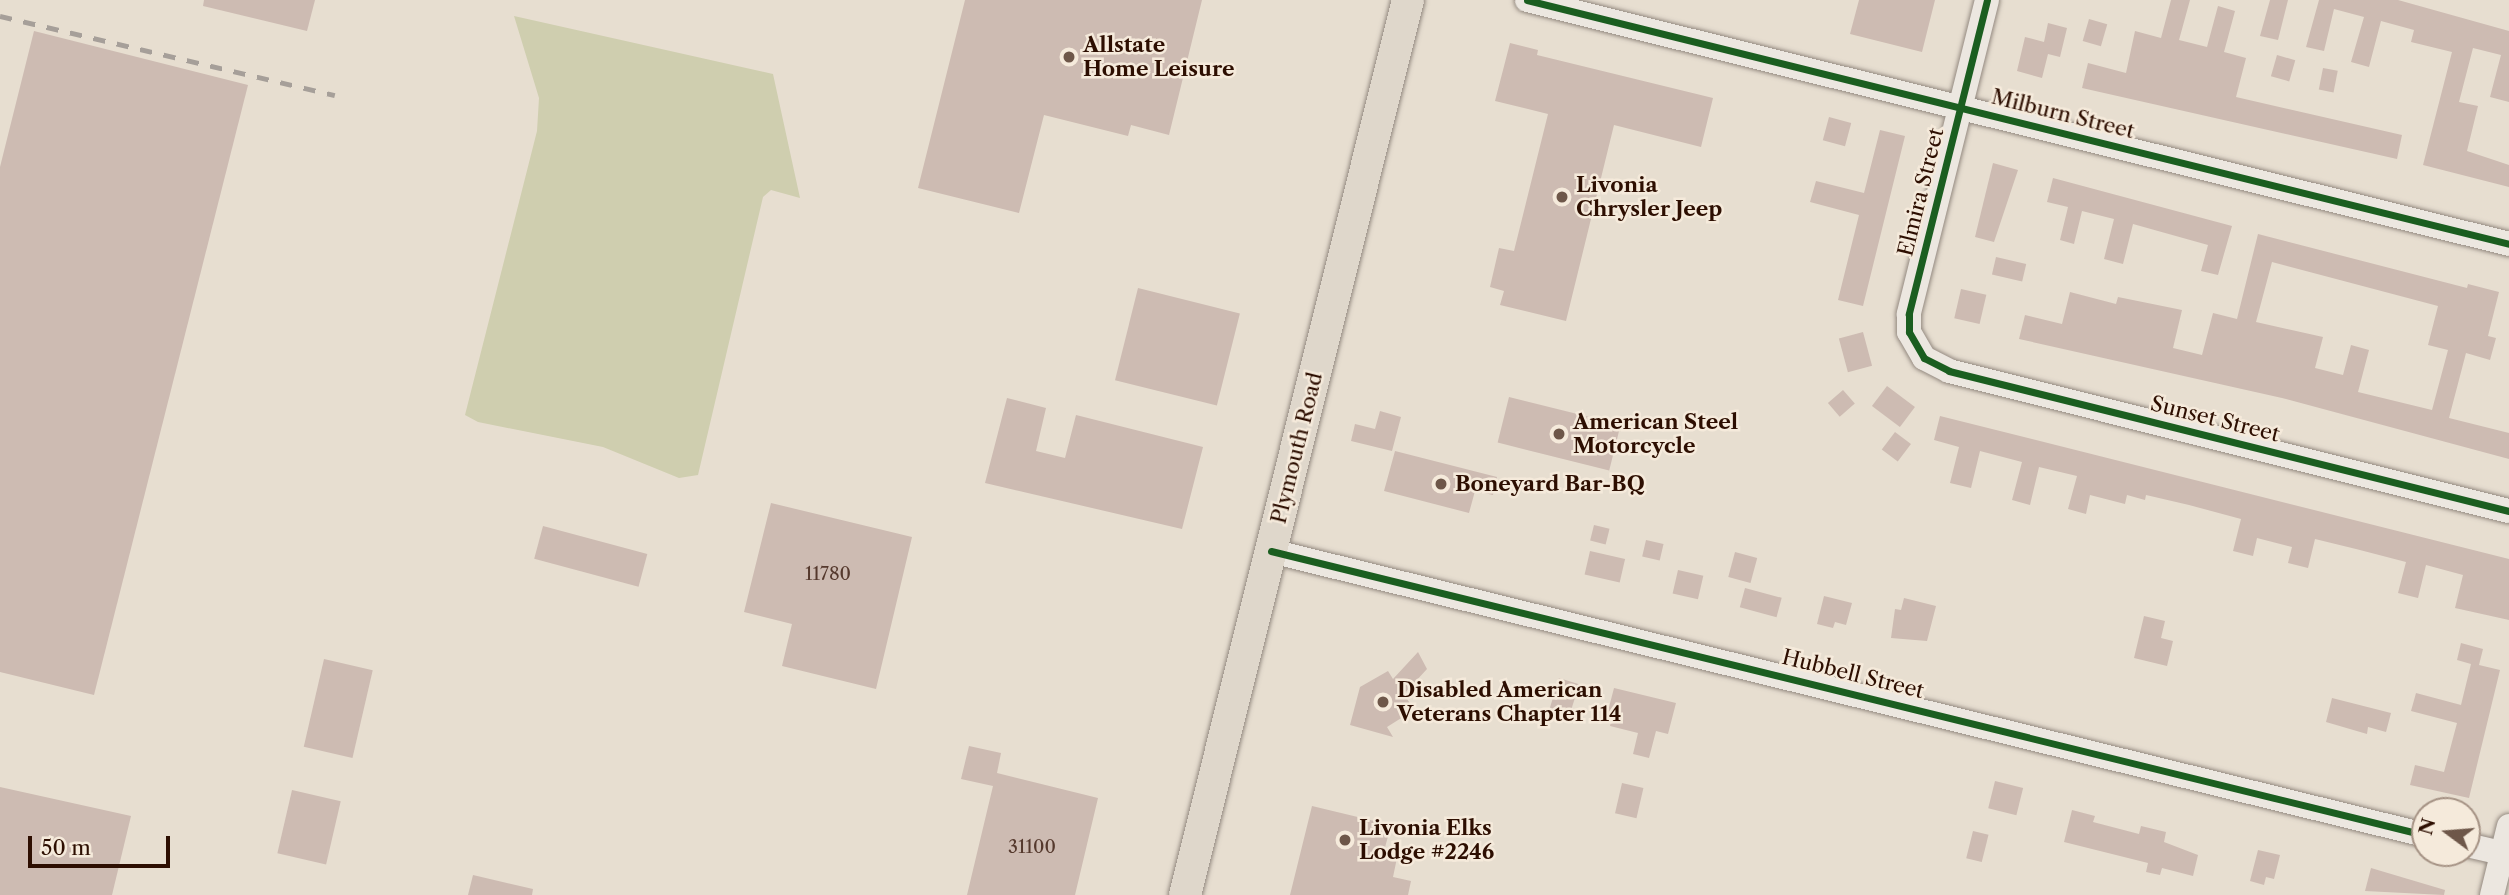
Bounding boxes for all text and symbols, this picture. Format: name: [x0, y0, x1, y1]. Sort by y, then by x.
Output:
place label: Allstate Home Leisure: [1083, 32, 1235, 82]
marker: Allstate Home Leisure: [1061, 49, 1077, 65]
street label: Milburn Street: [1989, 84, 2137, 144]
street label: Elmira Street: [1893, 125, 1949, 259]
place label: Livonia Chrysler Jeep: [1576, 172, 1723, 222]
marker: Livonia Chrysler Jeep: [1554, 189, 1570, 205]
street label: Plymouth Road: [1266, 370, 1328, 526]
street label: Sunset Street: [2148, 391, 2282, 447]
place label: American Steel Motorcycle: [1573, 409, 1738, 459]
marker: American Steel Motorcycle: [1551, 426, 1567, 442]
place label: Boneyard Bar-BQ: [1455, 471, 1645, 497]
marker: Boneyard Bar-BQ: [1433, 476, 1449, 492]
house number: 11780: [805, 563, 851, 585]
street label: Hubbell Street: [1779, 644, 1927, 704]
place label: Disabled American Veterans Chapter 114: [1397, 677, 1622, 727]
marker: Disabled American Veterans Chapter 114: [1375, 694, 1391, 710]
north arrow: [2411, 797, 2481, 867]
place label: Livonia Elks Lodge #2246: [1359, 815, 1494, 865]
text: N: [2414, 816, 2441, 838]
scale bar: [32, 822, 173, 866]
marker: Livonia Elks Lodge #2246: [1337, 832, 1353, 848]
text: 50 m: [41, 835, 91, 860]
house number: 31100: [1008, 836, 1056, 858]

